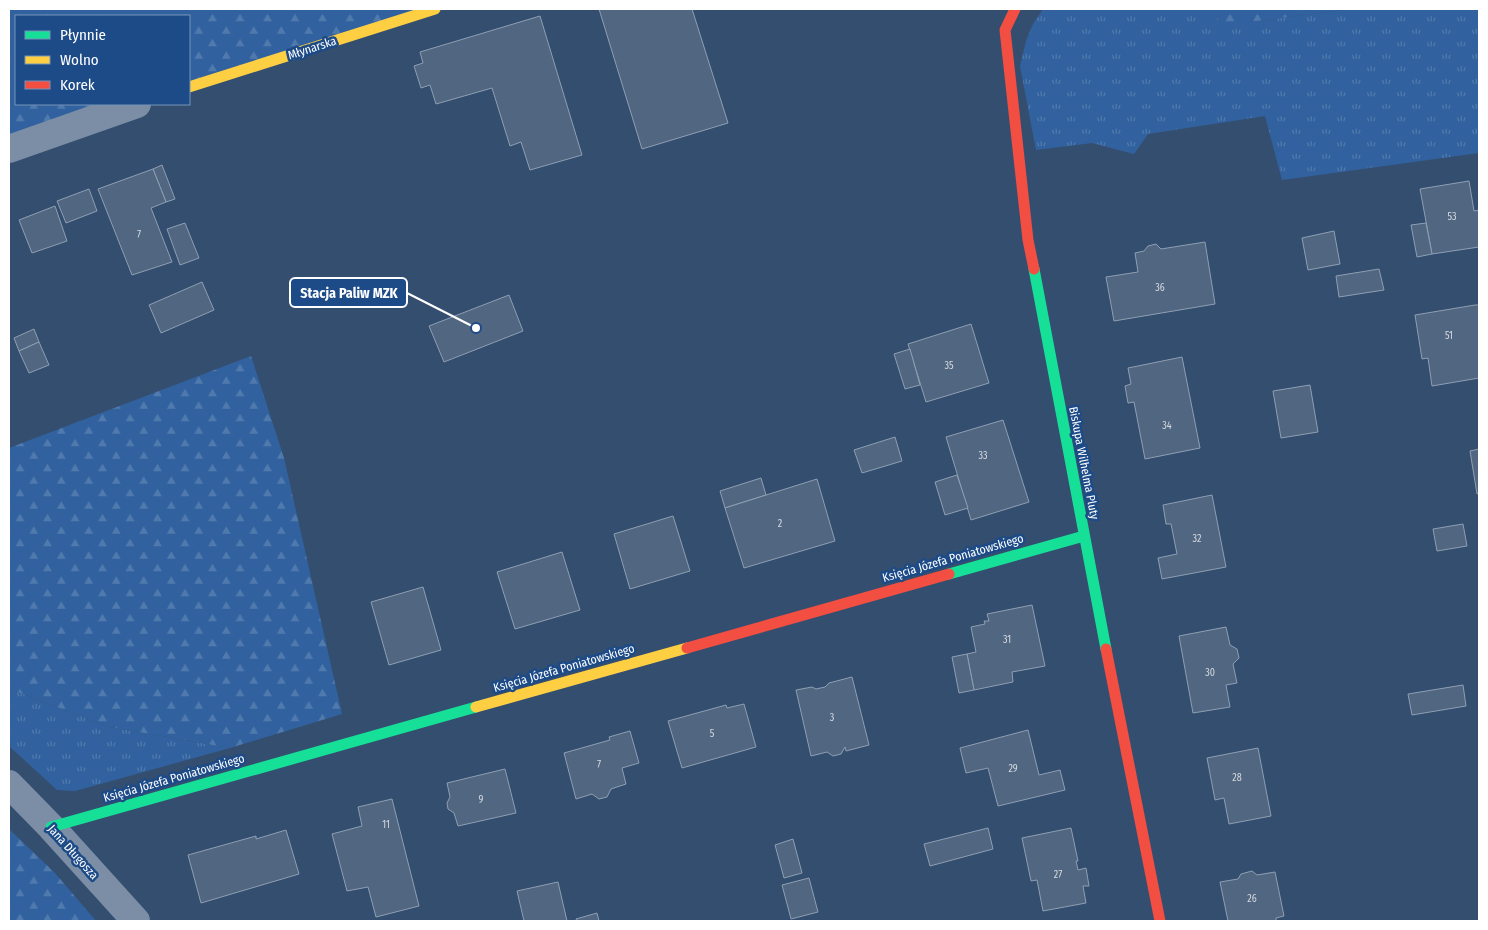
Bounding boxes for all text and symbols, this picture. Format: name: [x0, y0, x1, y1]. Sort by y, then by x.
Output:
legend: [15, 15, 190, 105]
text: Płynnie: [60, 26, 106, 44]
street label: Młynarska: [286, 34, 338, 62]
text: Wolno: [60, 51, 99, 69]
text: Korek: [60, 76, 95, 94]
house number: 53: [1447, 211, 1457, 223]
house number: 7: [137, 229, 141, 241]
callout: Stacja Paliw MZK: [290, 278, 407, 307]
house number: 36: [1155, 282, 1165, 294]
text: Stacja Paliw MZK: [300, 285, 399, 302]
house number: 51: [1445, 330, 1453, 342]
house number: 35: [944, 360, 954, 372]
street label: Biskupa Wilhelma Pluty: [1066, 405, 1102, 521]
house number: 34: [1162, 420, 1172, 432]
house number: 33: [978, 450, 988, 462]
house number: 2: [778, 518, 783, 530]
street label: Księcia Józefa Poniatowskiego: [881, 531, 1025, 585]
house number: 32: [1193, 533, 1202, 545]
house number: 31: [1003, 634, 1011, 646]
street label: Księcia Józefa Poniatowskiego: [492, 641, 636, 695]
house number: 30: [1205, 667, 1215, 679]
house number: 3: [830, 712, 835, 724]
house number: 5: [710, 728, 715, 740]
street label: Księcia Józefa Poniatowskiego: [102, 751, 246, 805]
house number: 7: [597, 759, 601, 771]
house number: 29: [1008, 763, 1018, 775]
house number: 28: [1232, 772, 1242, 784]
house number: 9: [479, 794, 484, 806]
house number: 11: [382, 819, 390, 831]
street label: Jana Długosza: [45, 822, 101, 882]
house number: 27: [1054, 869, 1062, 881]
house number: 26: [1247, 893, 1257, 905]

